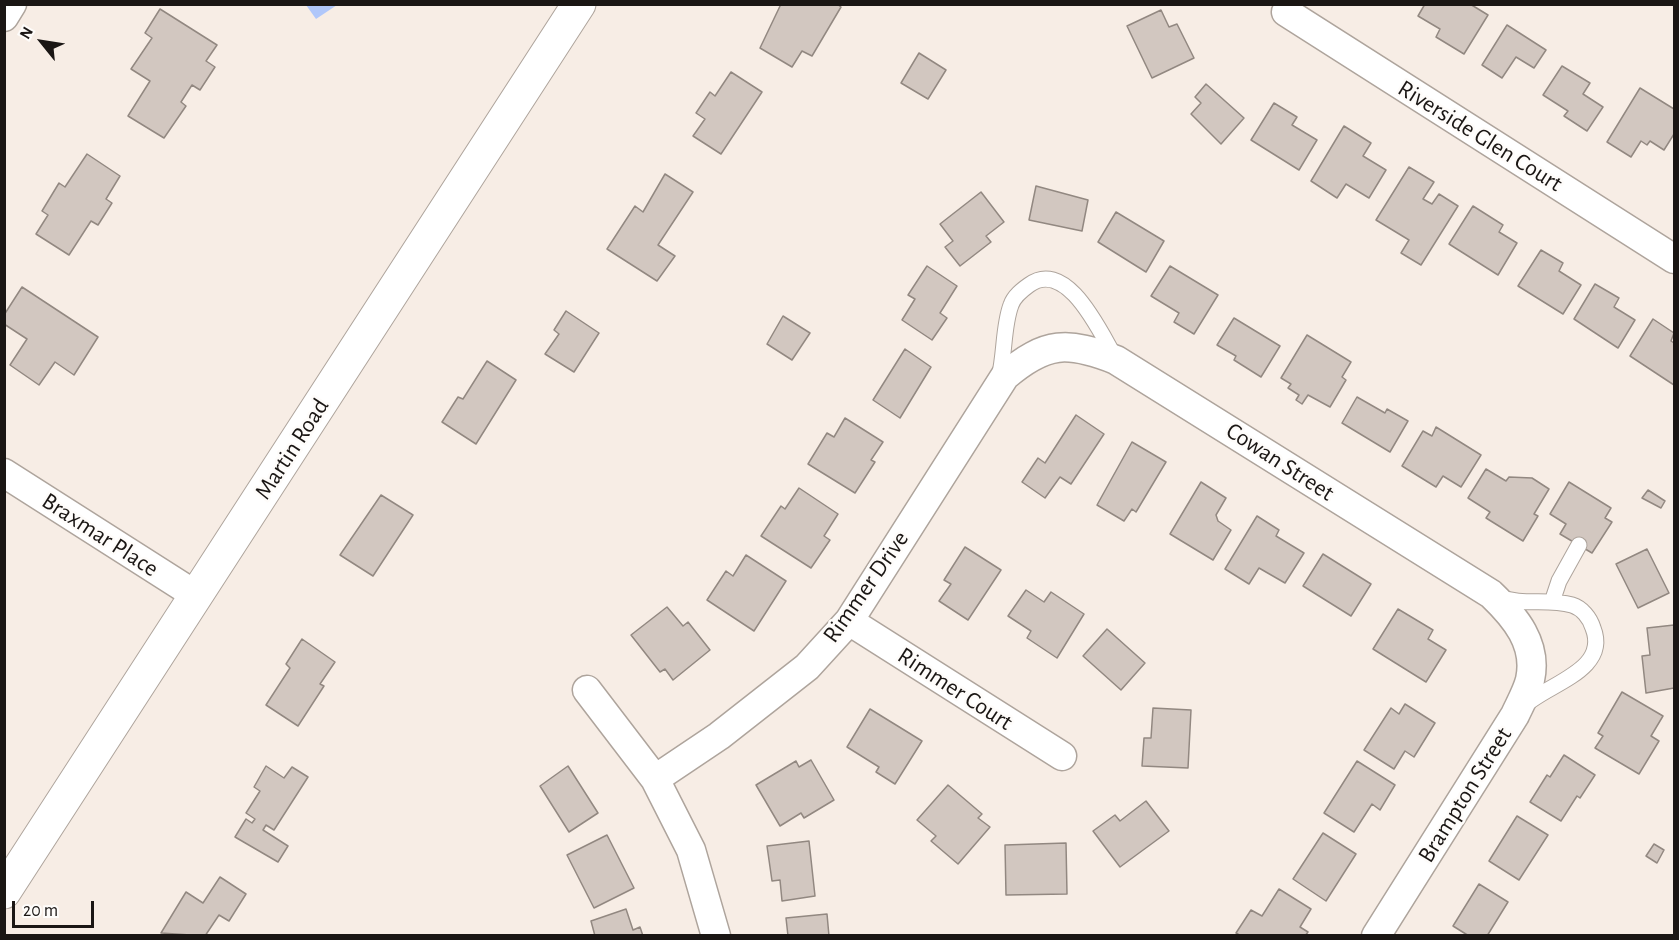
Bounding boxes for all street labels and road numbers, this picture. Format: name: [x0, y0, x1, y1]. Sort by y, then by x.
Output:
street label: Riverside Glen Court: [1392, 74, 1568, 198]
street label: Martin Road: [249, 393, 335, 505]
street label: Cowan Street: [1221, 416, 1339, 508]
street label: Braxmar Place: [36, 487, 164, 583]
street label: Rimmer Drive: [817, 526, 915, 648]
street label: Rimmer Court: [892, 641, 1018, 737]
street label: Brampton Street: [1412, 722, 1518, 868]

